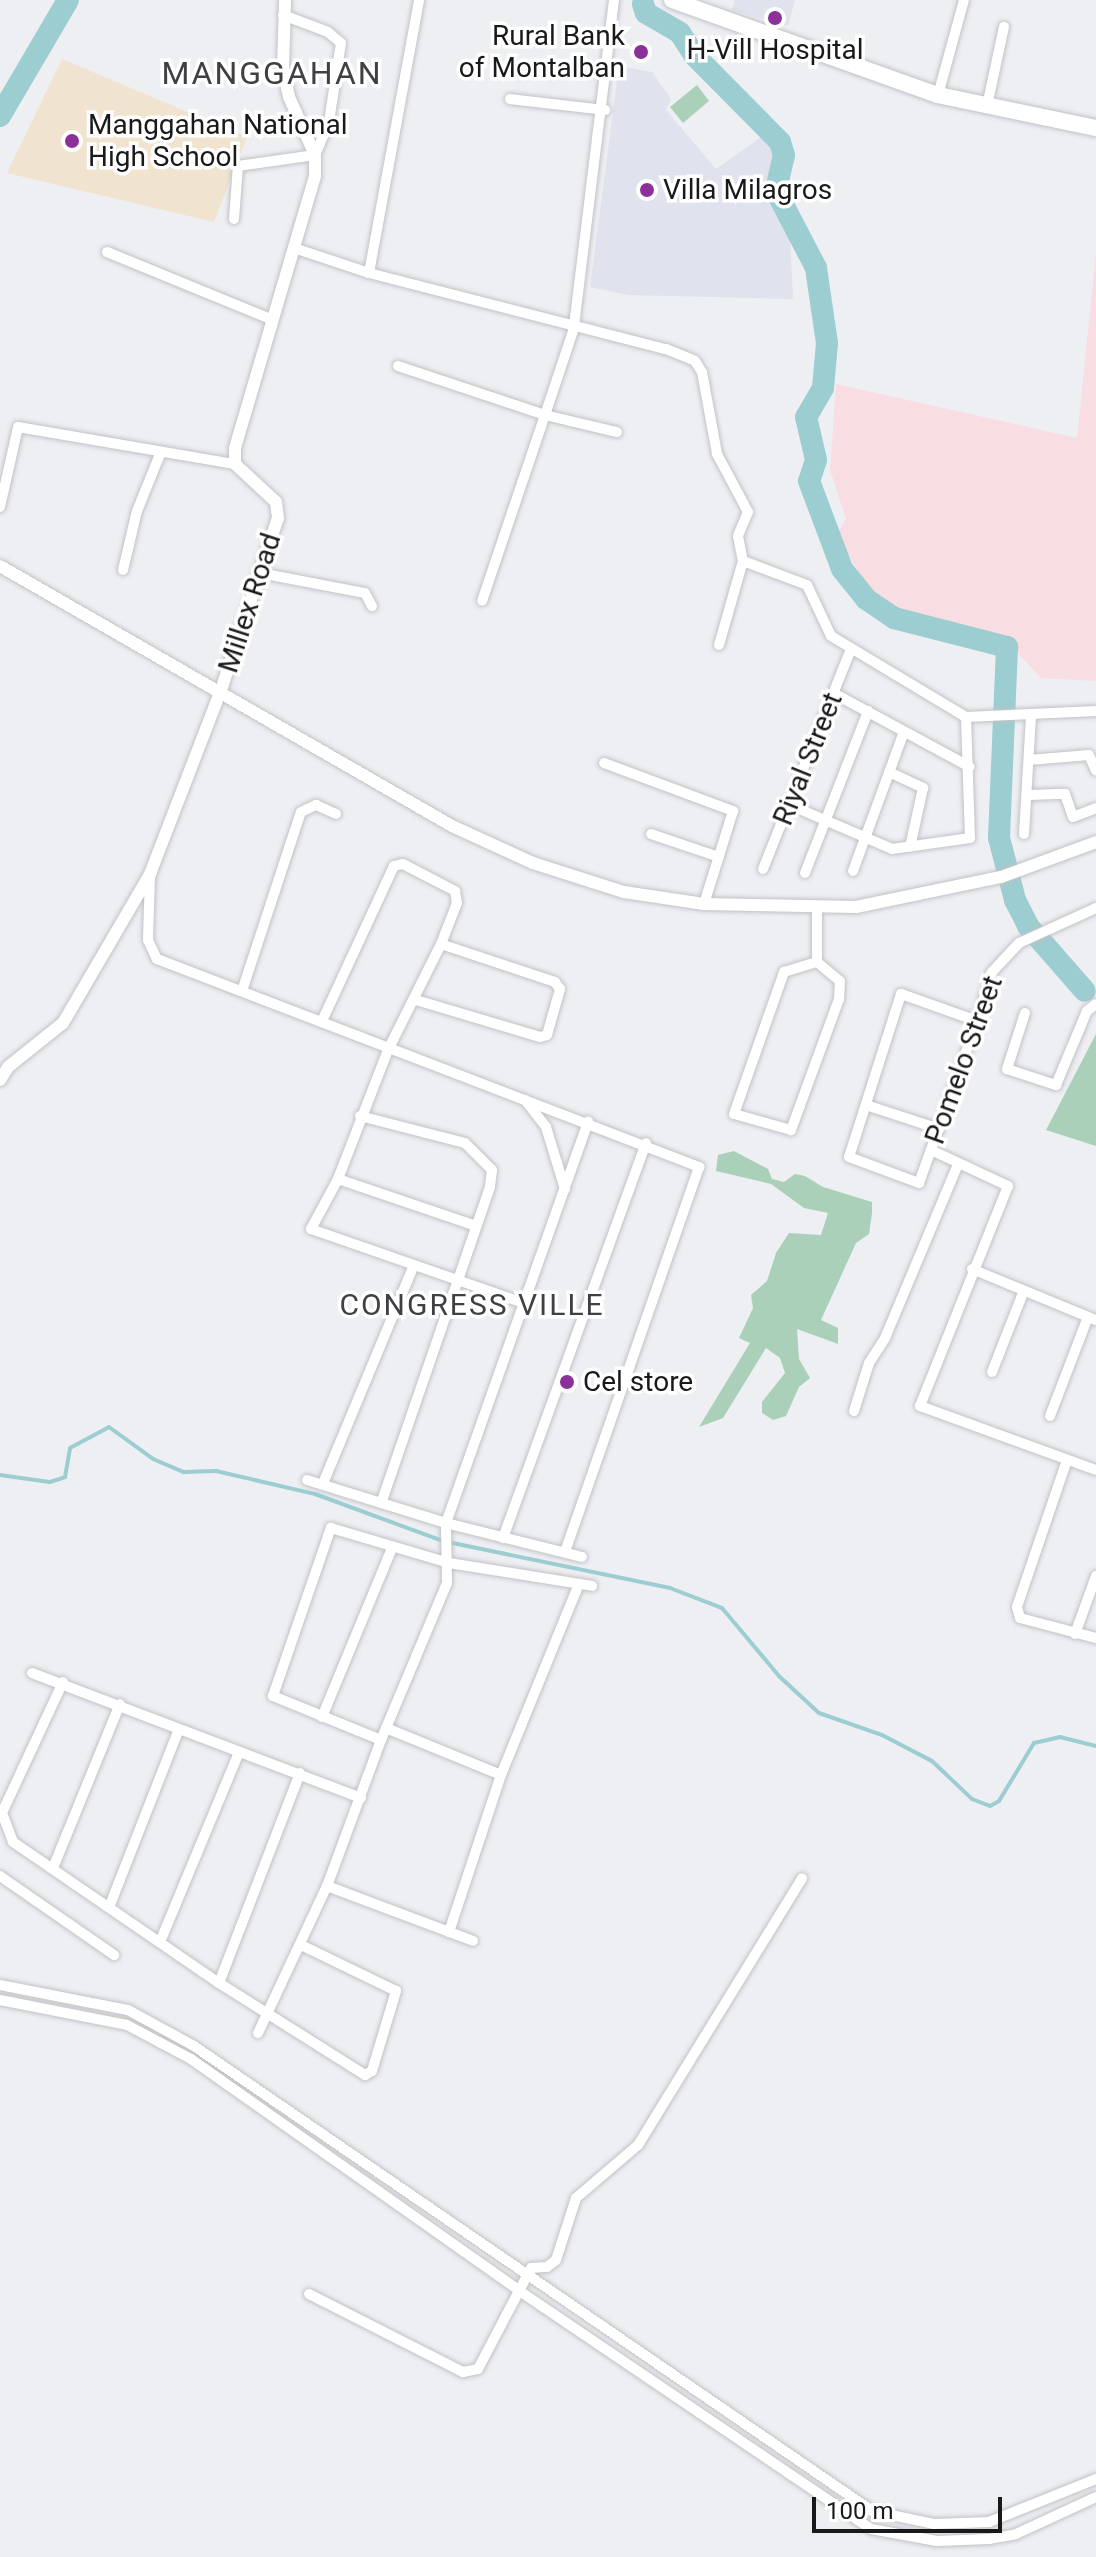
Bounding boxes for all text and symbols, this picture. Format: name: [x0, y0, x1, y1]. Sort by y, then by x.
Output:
marker: H-Vill Hospital: [764, 7, 786, 29]
place label: Rural Bank of Montalban: [459, 19, 625, 85]
place label: H-Vill Hospital: [686, 33, 864, 67]
marker: Rural Bank of Montalban: [632, 43, 650, 61]
district label: MANGGAHAN: [161, 54, 383, 92]
place label: Manggahan National High School: [88, 108, 348, 174]
marker: Manggahan National High School: [63, 132, 81, 150]
place label: Villa Milagros: [663, 173, 832, 207]
marker: Villa Milagros: [638, 181, 656, 199]
street label: Millex Road: [212, 529, 288, 677]
street label: Riyal Street: [766, 688, 850, 830]
street label: Pomelo Street: [918, 971, 1010, 1149]
district label: CONGRESS VILLE: [339, 1287, 605, 1323]
place label: Cel store: [583, 1365, 693, 1399]
marker: Cel store: [558, 1373, 576, 1391]
scale bar: [816, 2481, 1006, 2531]
text: 100 m: [826, 2497, 893, 2525]

